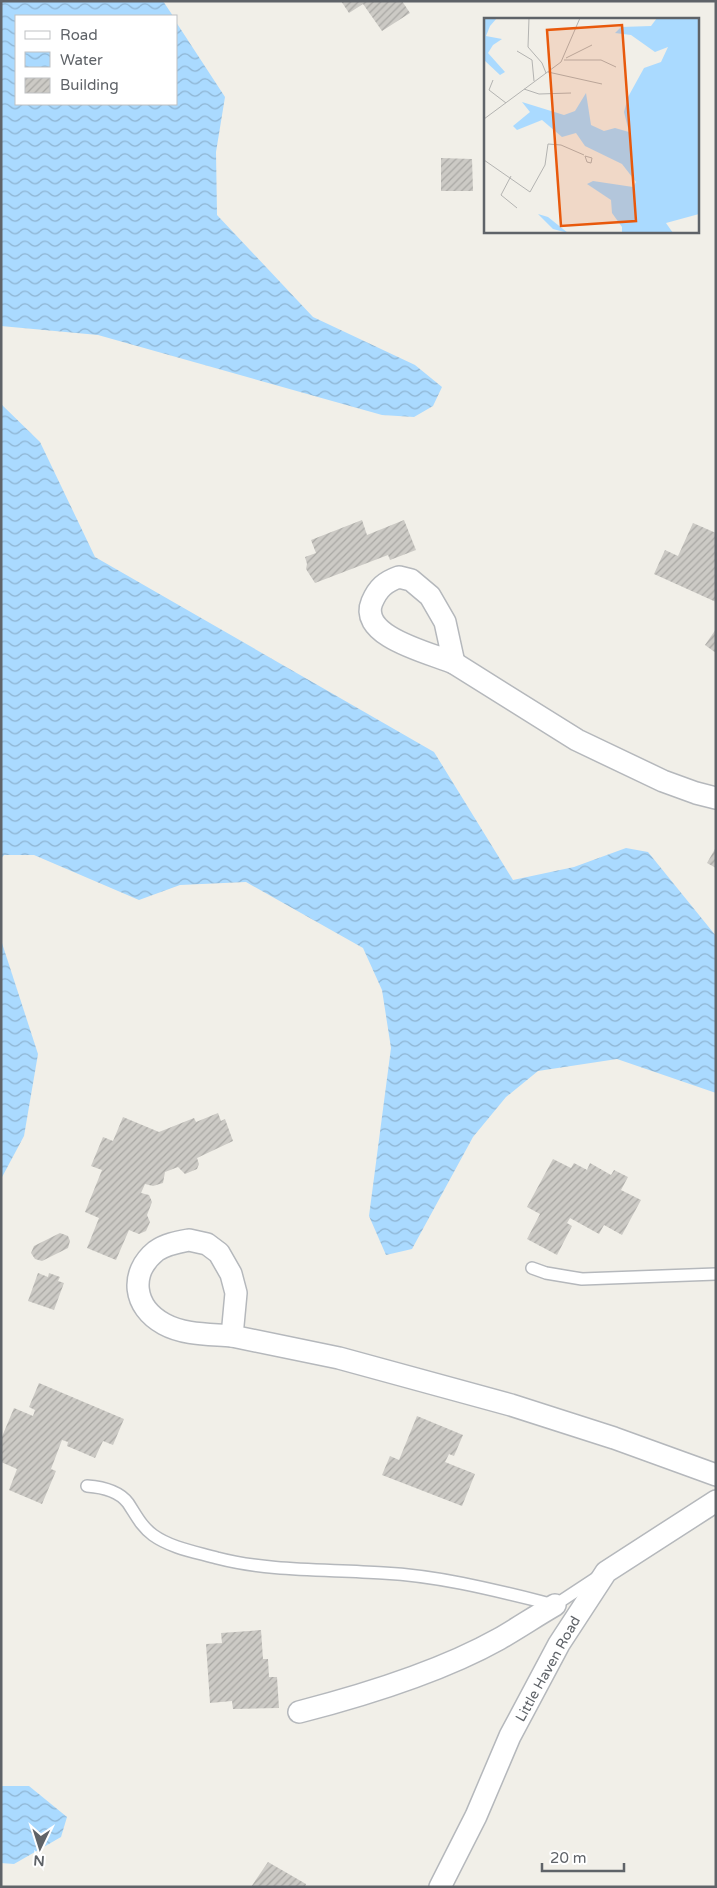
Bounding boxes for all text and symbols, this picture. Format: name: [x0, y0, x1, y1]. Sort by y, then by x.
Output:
legend: [15, 15, 178, 105]
inset map: [484, 18, 700, 232]
text: Road: [60, 26, 98, 44]
text: Water: [60, 51, 103, 69]
text: Building: [60, 76, 119, 94]
street label: Little Haven Road: [512, 1613, 584, 1725]
north arrow: [15, 1823, 65, 1873]
scale bar: [542, 1840, 624, 1872]
text: 20 m: [550, 1849, 587, 1867]
text: N: [33, 1852, 45, 1869]

